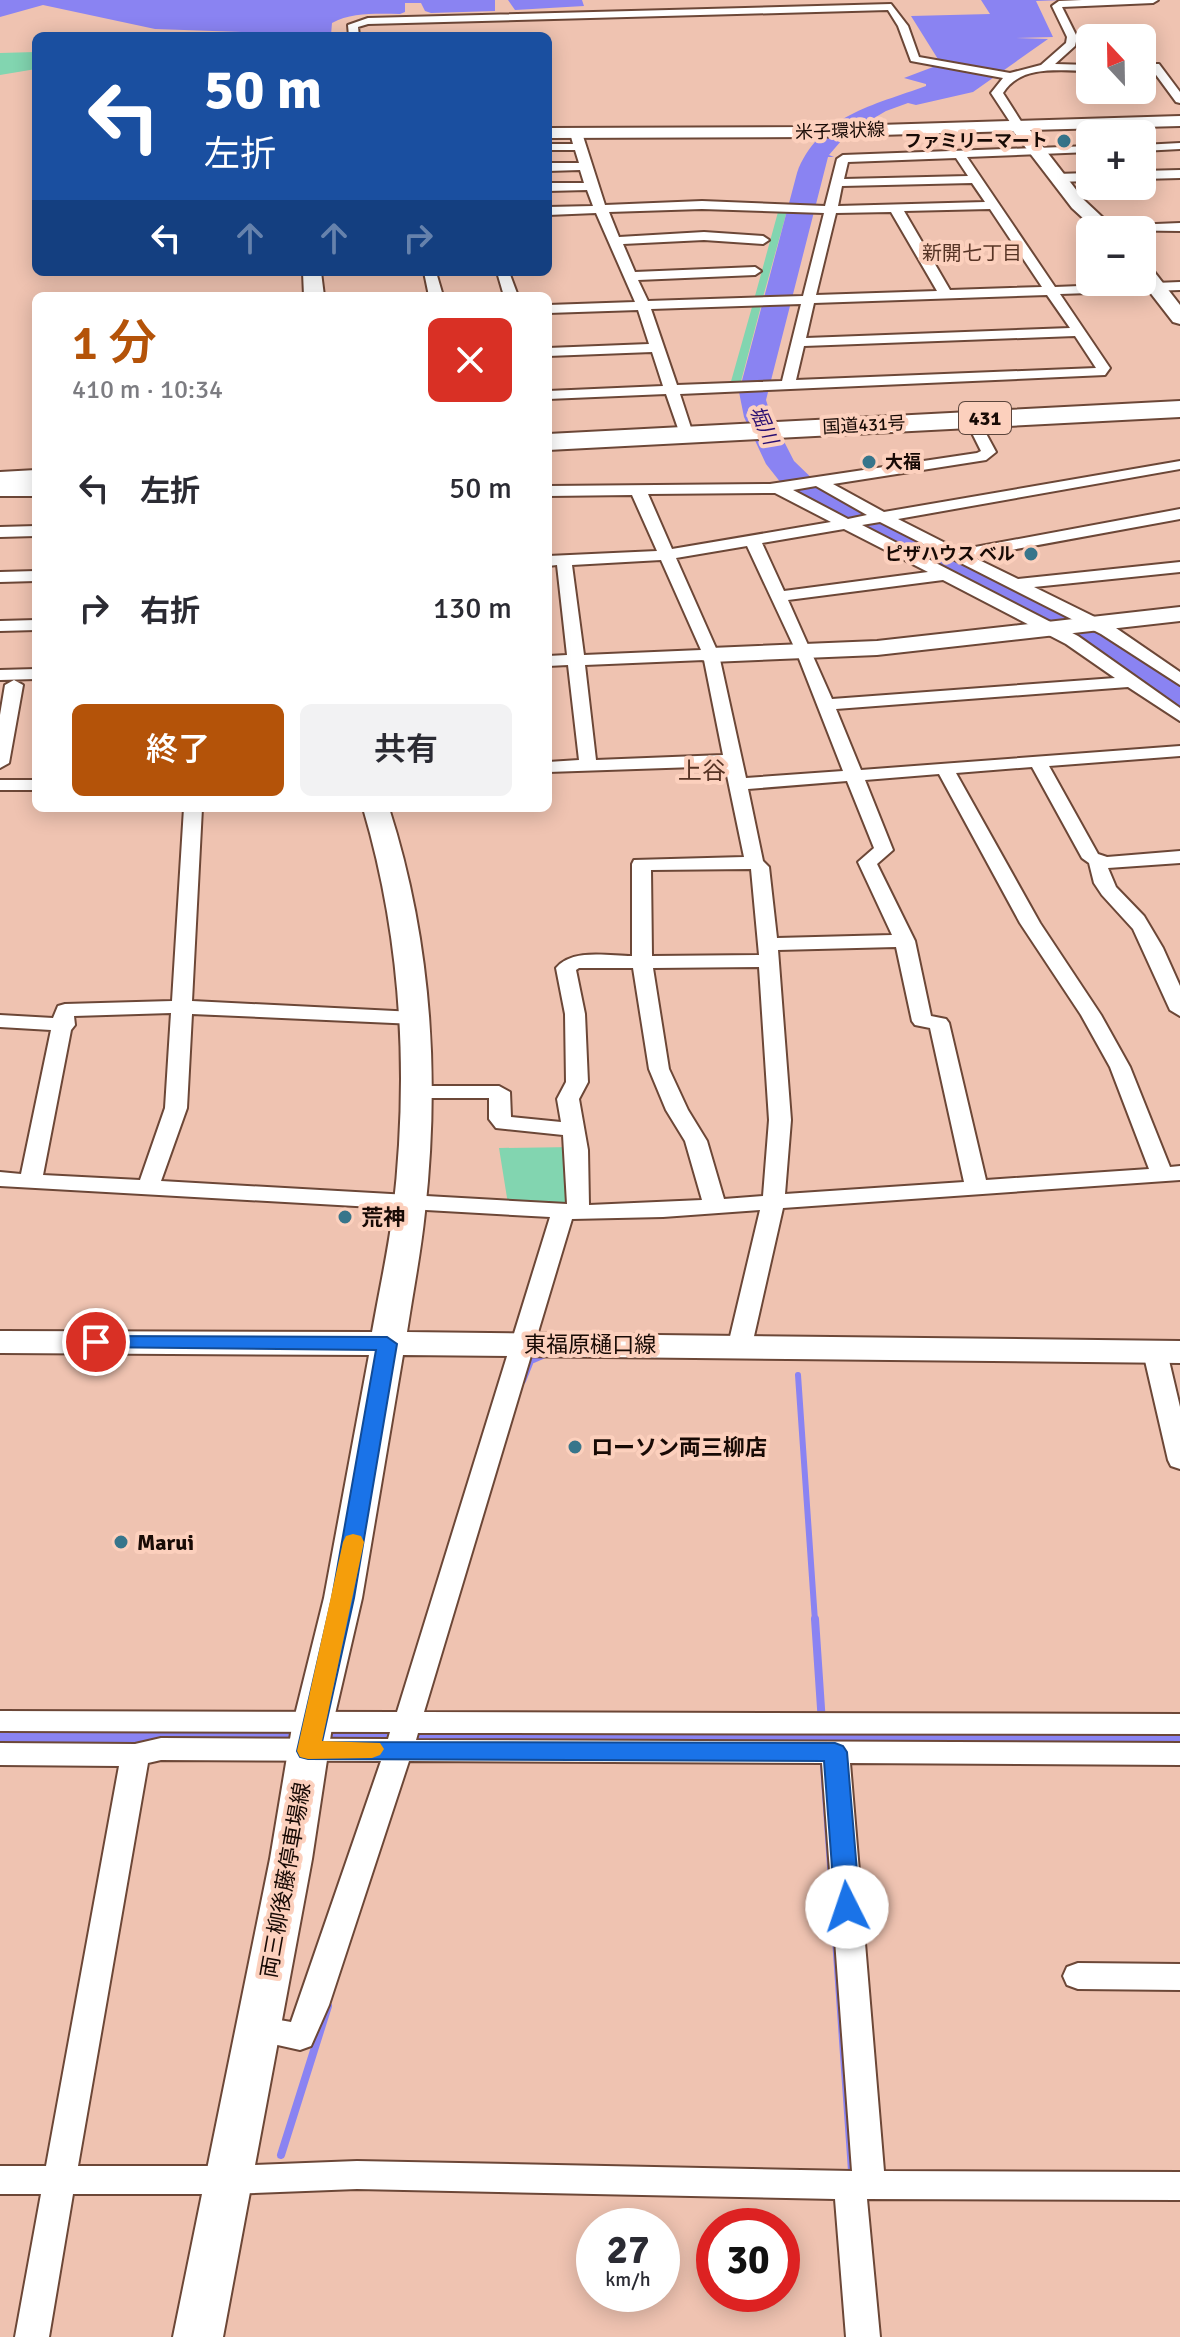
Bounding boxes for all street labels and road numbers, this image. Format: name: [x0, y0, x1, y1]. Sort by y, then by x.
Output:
street label: 米子環状線: [795, 118, 885, 144]
road number: 431: [959, 402, 1011, 434]
street label: 国道431号: [822, 412, 906, 438]
street label: 東福原樋口線: [524, 1331, 656, 1358]
street label: 両三柳後藤停車場線: [255, 1780, 316, 1980]

